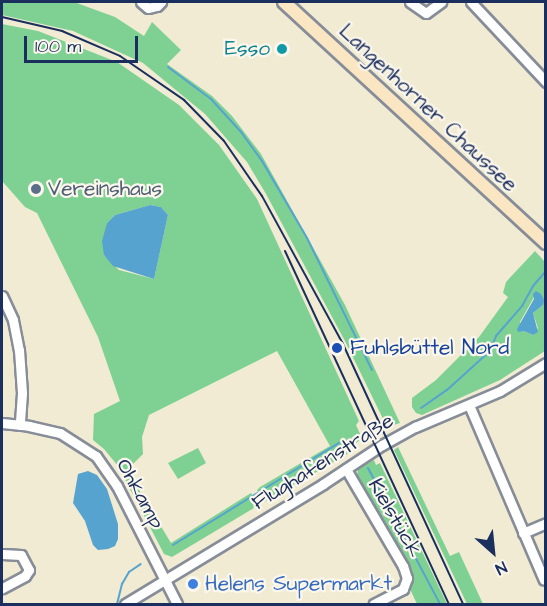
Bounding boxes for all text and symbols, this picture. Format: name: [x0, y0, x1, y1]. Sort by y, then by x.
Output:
street label: Langenhorner Chaussee: [334, 19, 522, 197]
scale bar: [27, 24, 141, 62]
text: 100 m: [35, 34, 81, 59]
place label: Esso: [225, 36, 270, 62]
marker: Esso: [275, 42, 289, 56]
place label: Vereinshaus: [48, 176, 162, 202]
marker: Vereinshaus: [29, 182, 43, 196]
place label: Fuhlsbüttel Nord: [350, 335, 509, 361]
marker: Fuhlsbüttel Nord: [328, 339, 346, 357]
street label: Flughafenstraße: [247, 408, 399, 516]
street label: Ohkamp: [111, 455, 169, 533]
street label: Kielstück: [362, 474, 428, 562]
north arrow: [463, 522, 523, 582]
text: N: [492, 556, 511, 580]
place label: Helens Supermarkt: [205, 571, 392, 597]
marker: Helens Supermarkt: [186, 577, 200, 591]

